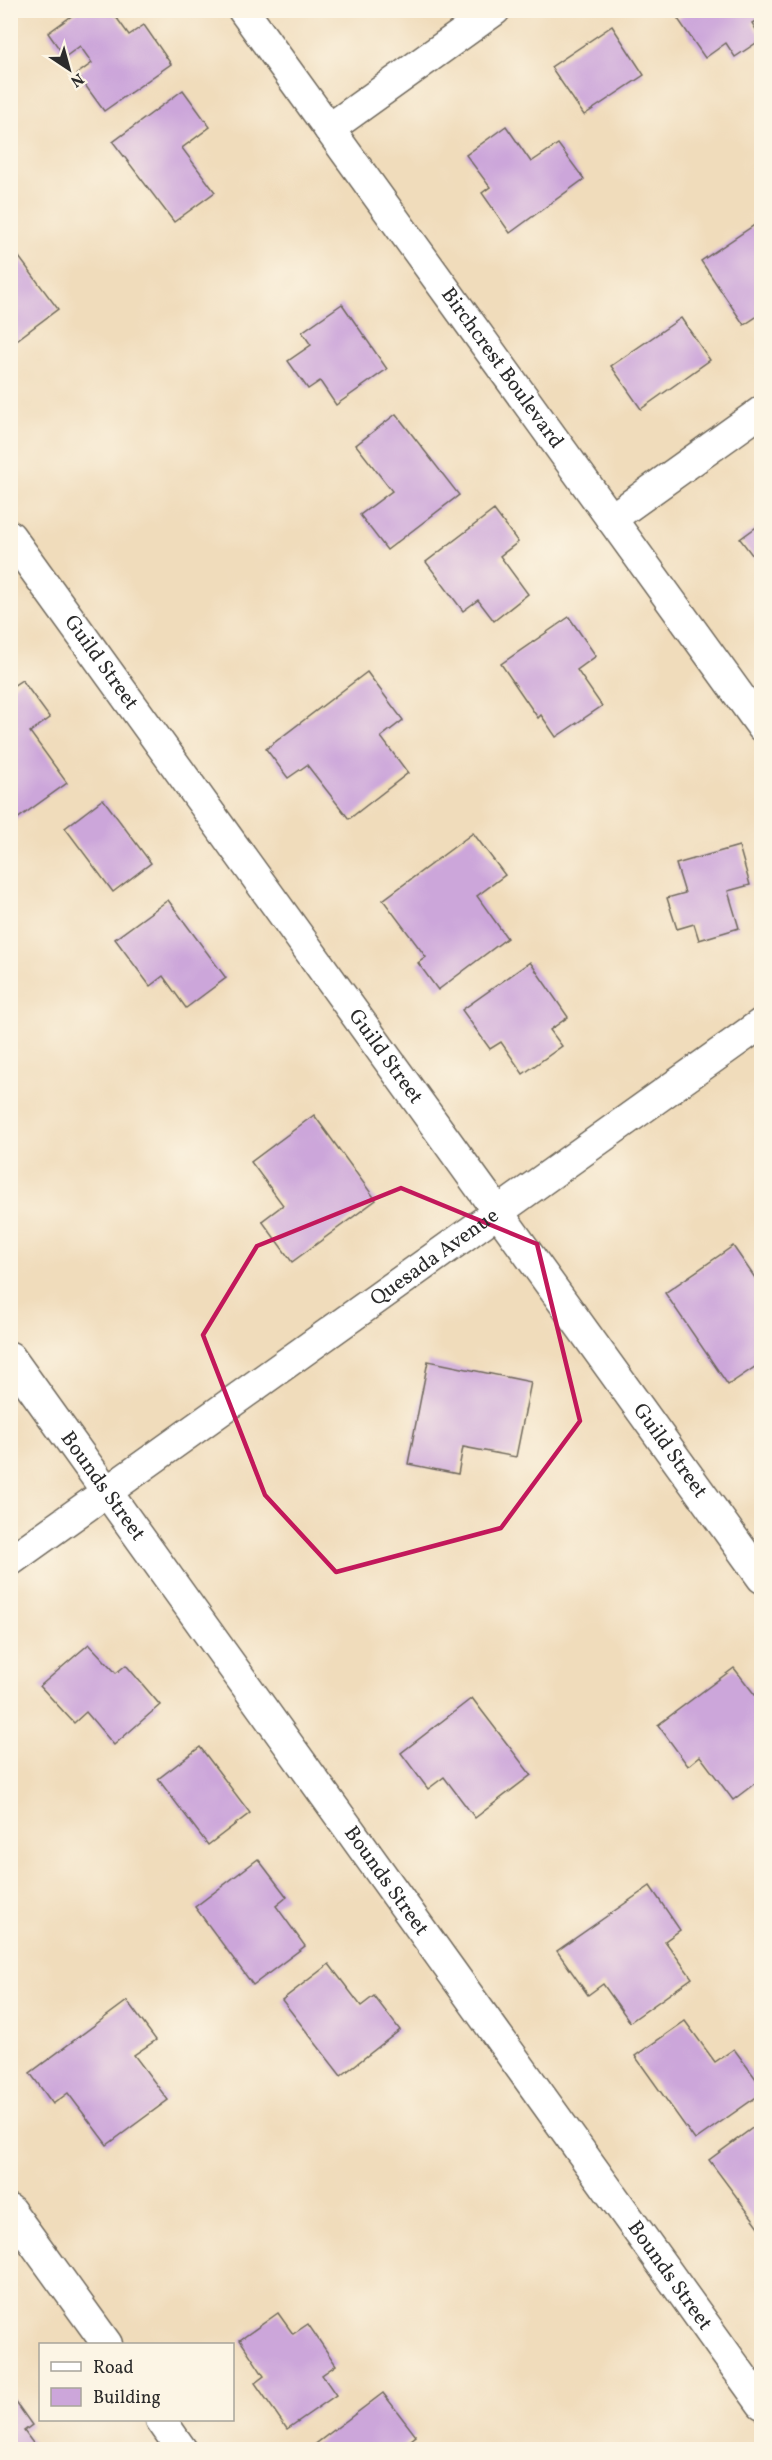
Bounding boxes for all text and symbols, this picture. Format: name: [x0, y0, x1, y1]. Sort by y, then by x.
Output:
north arrow: [39, 39, 99, 99]
text: N: [65, 67, 88, 92]
street label: Birchcrest Boulevard: [434, 281, 570, 455]
street label: Guild Street: [57, 609, 146, 716]
street label: Guild Street: [341, 1003, 430, 1110]
street label: Quesada Avenue: [364, 1201, 505, 1313]
street label: Guild Street: [626, 1397, 714, 1504]
street label: Bounds Street: [53, 1425, 152, 1547]
street label: Bounds Street: [337, 1820, 436, 1942]
street label: Bounds Street: [620, 2215, 719, 2336]
legend: [39, 2343, 234, 2421]
text: Road: [93, 2356, 134, 2381]
text: Building: [93, 2386, 161, 2411]

